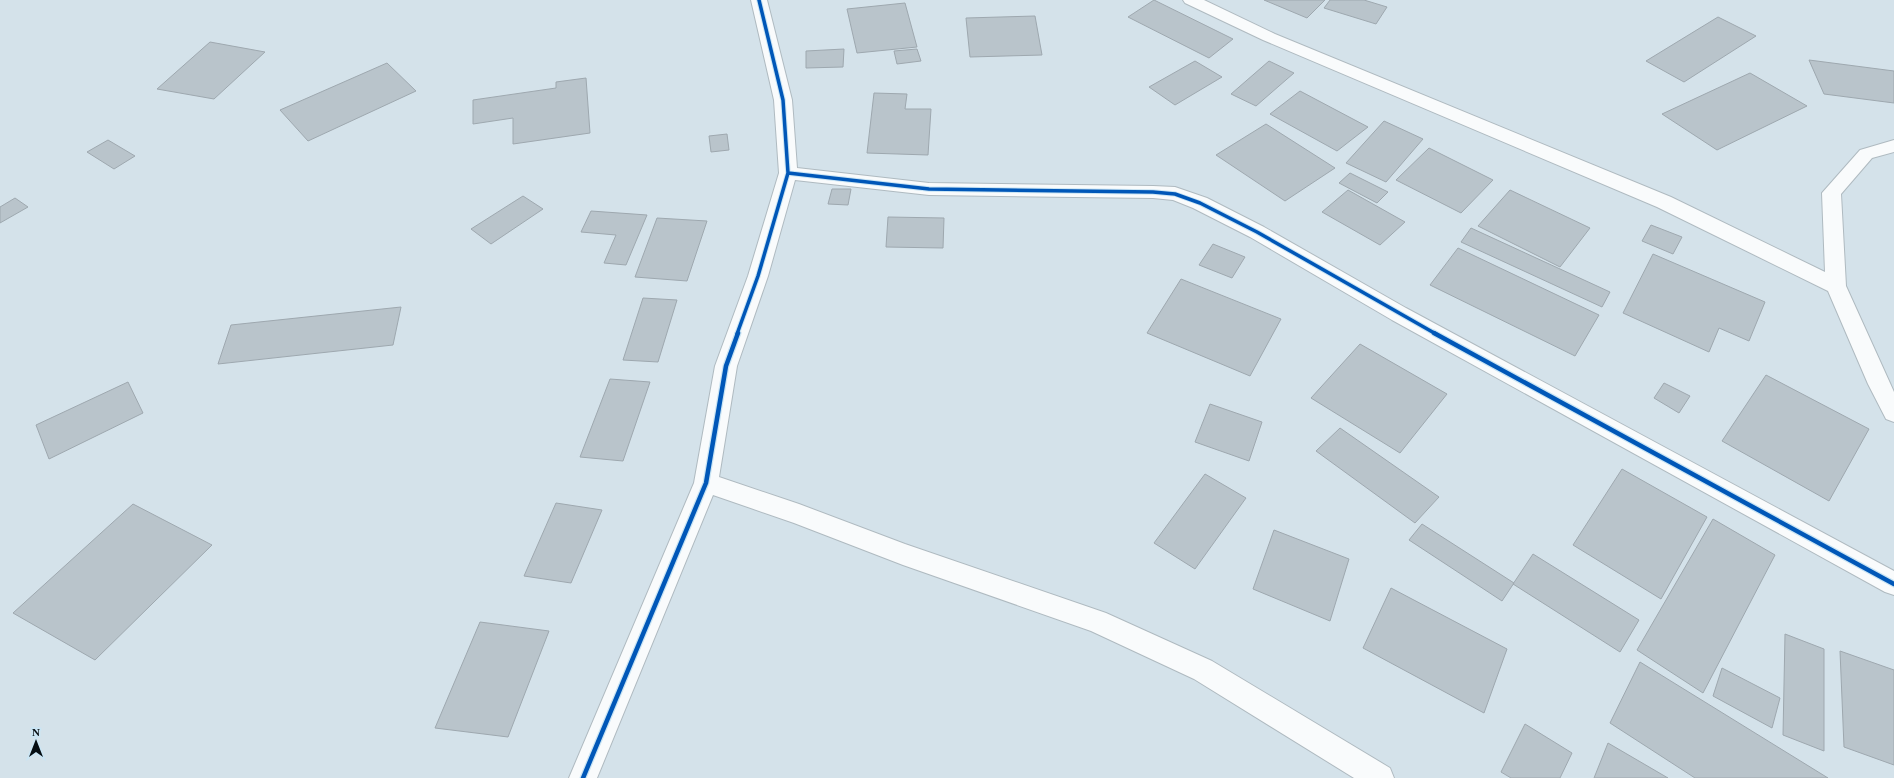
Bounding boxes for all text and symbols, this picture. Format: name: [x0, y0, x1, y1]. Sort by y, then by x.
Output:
north arrow: [16, 722, 56, 762]
text: N: [32, 726, 40, 738]

